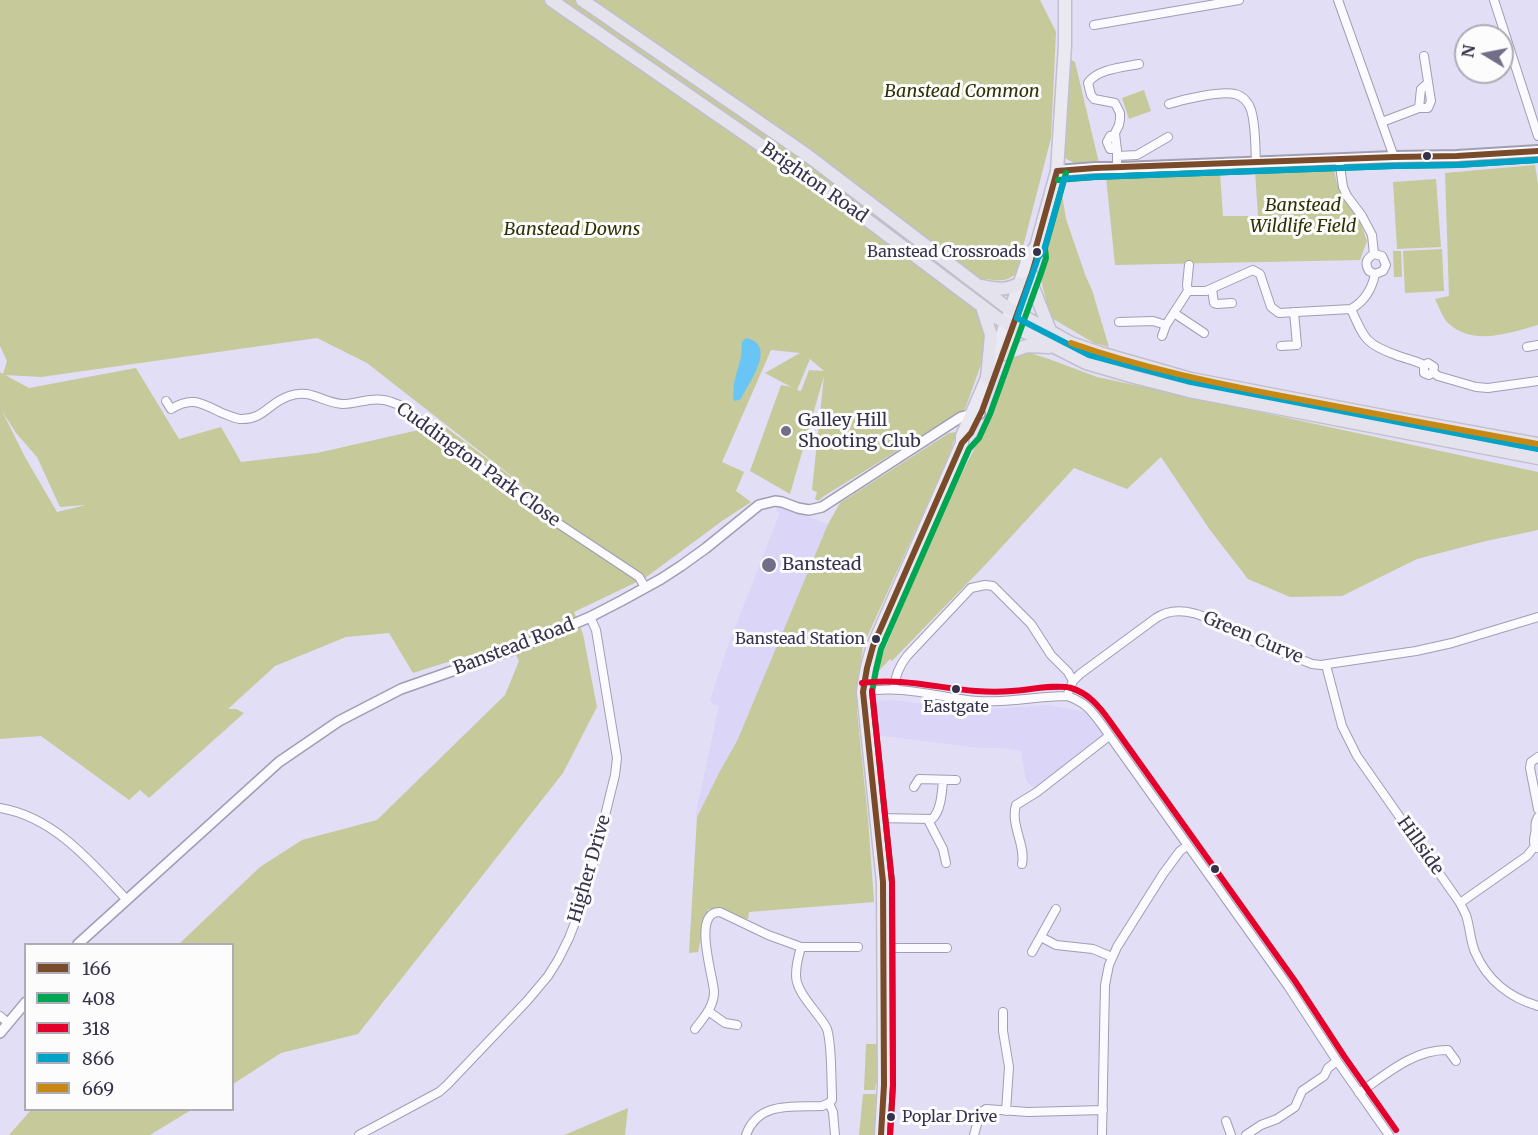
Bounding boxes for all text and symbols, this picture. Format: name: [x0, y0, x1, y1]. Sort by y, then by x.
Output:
north arrow: [1454, 24, 1514, 84]
text: N: [1457, 43, 1479, 59]
park label: Banstead Common: [884, 81, 1040, 103]
street label: Brighton Road: [757, 138, 871, 228]
unlabelled marker: [1421, 150, 1433, 162]
park label: Banstead Wildlife Field: [1250, 195, 1356, 238]
park label: Banstead Downs: [504, 219, 640, 241]
place label: Banstead Crossroads: [867, 242, 1026, 262]
marker: Banstead Crossroads: [1031, 246, 1043, 258]
street label: Cuddington Park Close: [392, 398, 564, 532]
place label: Galley Hill Shooting Club: [798, 410, 921, 452]
marker: Galley Hill Shooting Club: [779, 424, 793, 438]
place label: Banstead: [782, 554, 862, 576]
marker: Banstead: [760, 556, 778, 574]
street label: Green Curve: [1200, 607, 1306, 669]
street label: Banstead Road: [451, 614, 577, 680]
place label: Banstead Station: [735, 629, 865, 649]
marker: Banstead Station: [870, 633, 882, 645]
marker: Eastgate: [950, 683, 962, 695]
place label: Eastgate: [923, 697, 989, 717]
street label: Higher Drive: [564, 813, 616, 925]
street label: Hillside: [1392, 813, 1448, 879]
unlabelled marker: [1209, 863, 1221, 875]
legend: [24, 943, 234, 1111]
text: 166: [82, 957, 111, 980]
text: 408: [82, 987, 115, 1010]
text: 318: [82, 1017, 110, 1040]
text: 866: [82, 1047, 114, 1070]
text: 669: [82, 1077, 114, 1100]
place label: Poplar Drive: [902, 1107, 997, 1127]
marker: Poplar Drive: [885, 1111, 897, 1123]

